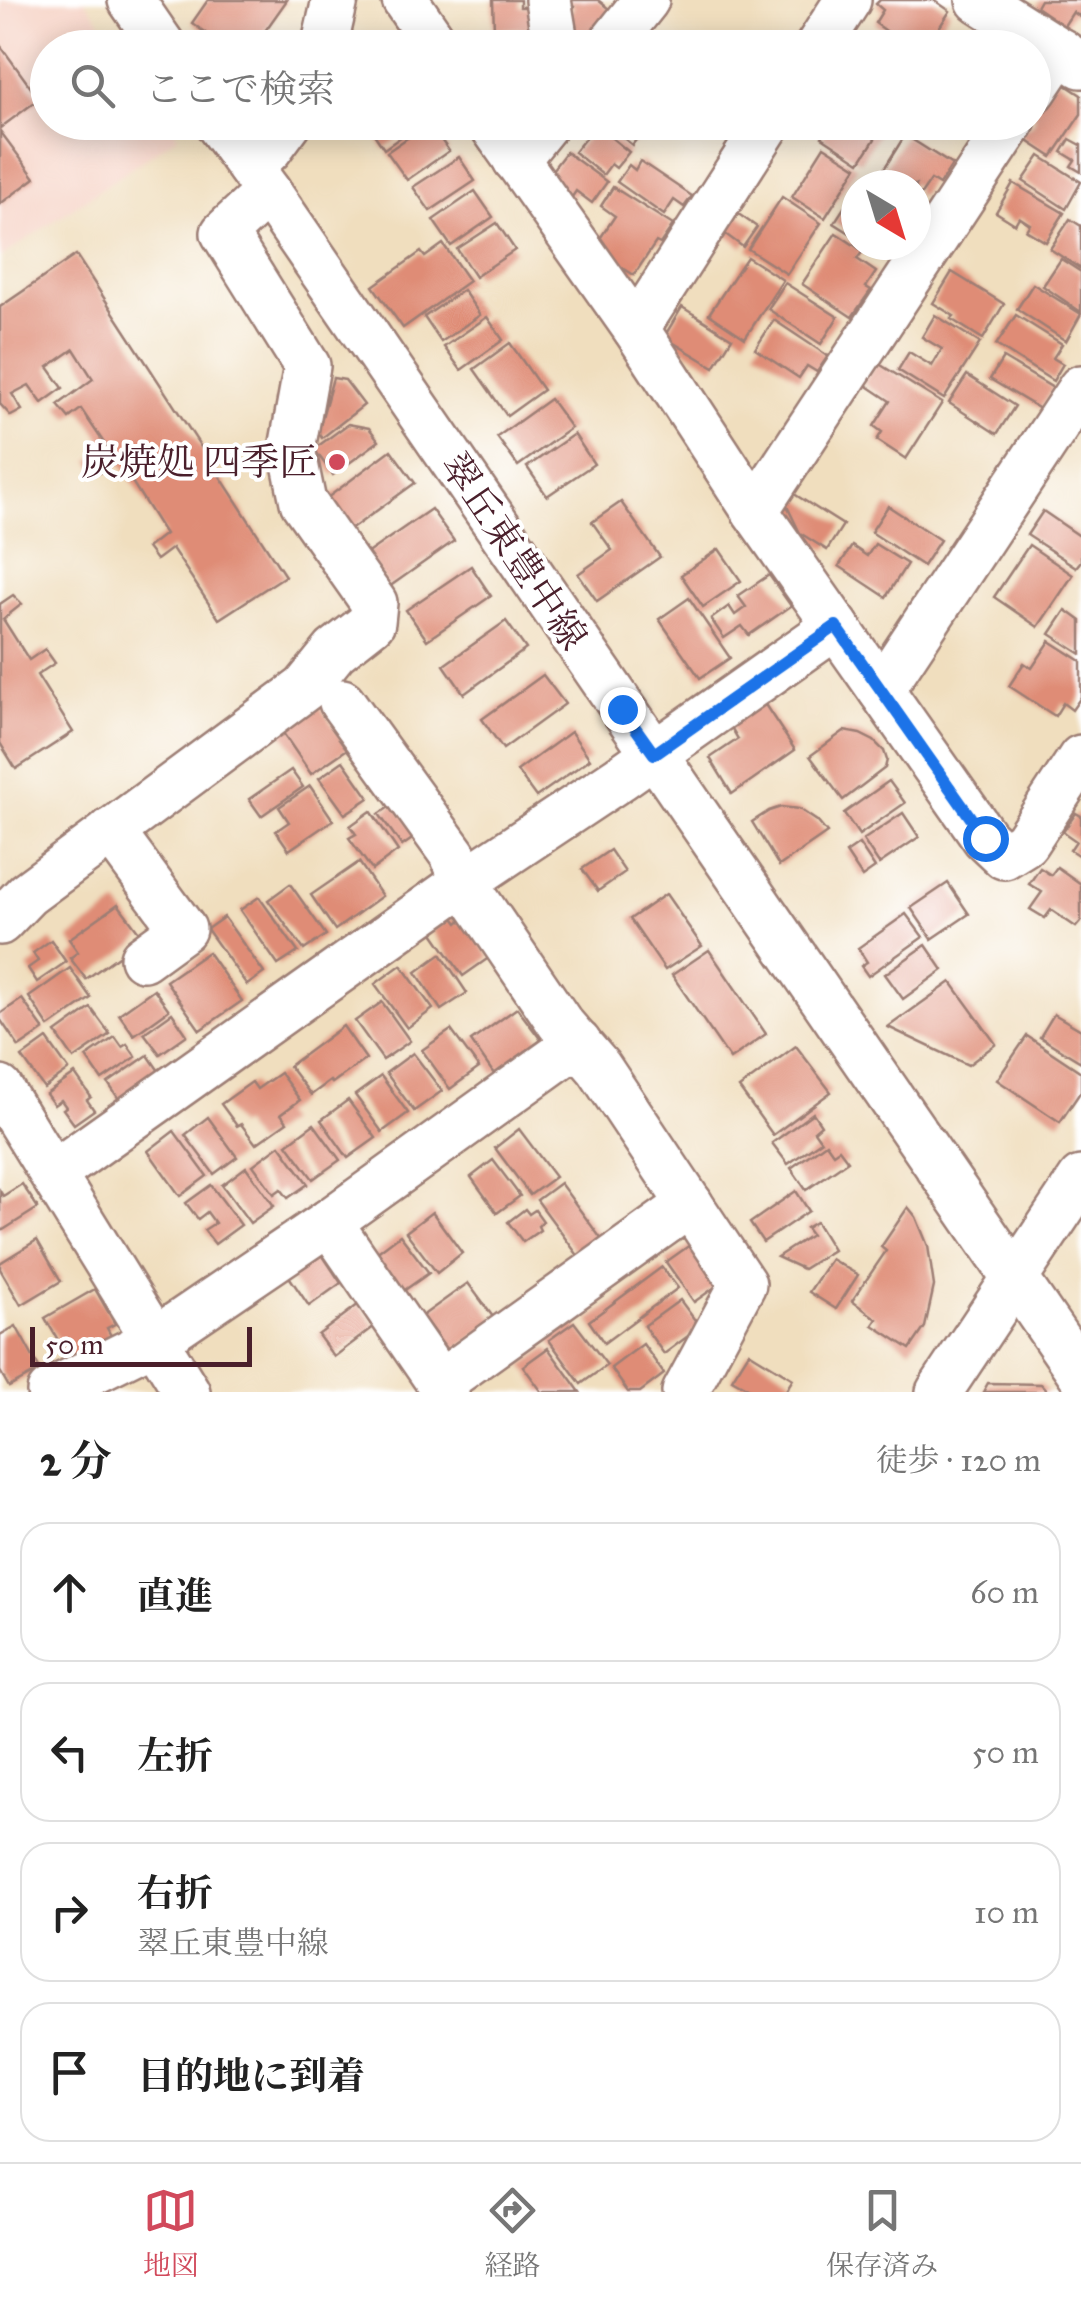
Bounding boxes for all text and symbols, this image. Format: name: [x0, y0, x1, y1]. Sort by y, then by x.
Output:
search box: [30, 30, 1051, 140]
icon: search: [65, 58, 120, 113]
text: ここで検索: [145, 66, 335, 112]
north arrow: [841, 170, 931, 260]
place label: 炭焼処 四季匠: [81, 439, 317, 485]
street label: 翠丘東豊中線: [431, 444, 597, 658]
marker: 炭焼処 四季匠: [326, 451, 348, 473]
route end: [600, 687, 646, 733]
route start: [963, 816, 1009, 862]
scale bar: [30, 1322, 252, 1366]
text: 50 m: [45, 1327, 104, 1362]
text: 2 分: [40, 1435, 112, 1487]
text: 徒歩 · 120 m: [875, 1441, 1041, 1480]
icon: ahead: [42, 1565, 97, 1620]
text: 直進: [137, 1573, 213, 1619]
text: 60 m: [970, 1573, 1039, 1612]
icon: left: [42, 1725, 97, 1780]
text: 左折: [137, 1733, 213, 1779]
text: 50 m: [972, 1733, 1039, 1772]
text: 右折: [137, 1870, 213, 1916]
icon: right: [42, 1885, 97, 1940]
text: 10 m: [974, 1893, 1039, 1932]
text: 翠丘東豊中線: [137, 1924, 329, 1963]
icon: arrive: [42, 2045, 97, 2100]
text: 目的地に到着: [137, 2053, 365, 2099]
tab: 地図: [143, 2183, 199, 2283]
tab: 経路: [484, 2183, 540, 2283]
tab: 保存済み: [826, 2183, 938, 2283]

